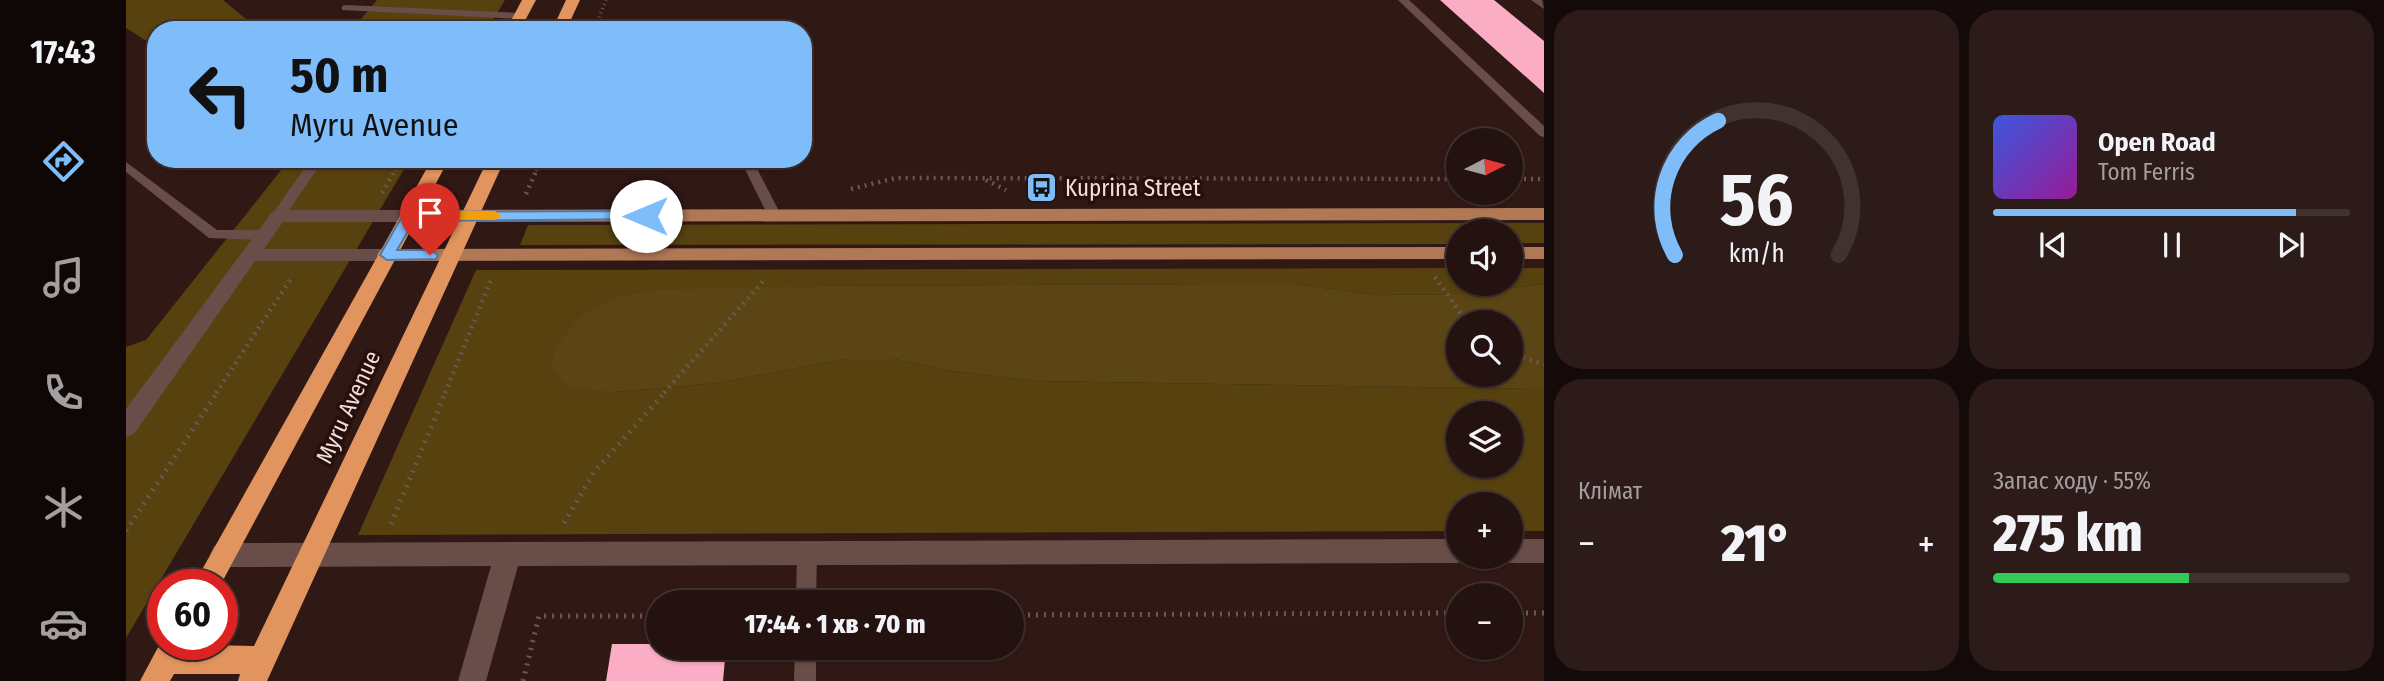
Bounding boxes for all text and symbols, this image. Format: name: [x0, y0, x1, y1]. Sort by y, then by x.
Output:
text: 17:43: [30, 33, 96, 71]
text: 50 m: [290, 46, 388, 105]
icon: left: [175, 49, 266, 140]
text: Myru Avenue: [290, 106, 459, 144]
text: Open Road: [2098, 127, 2216, 158]
north arrow: [1446, 128, 1522, 205]
map controls: [1446, 128, 1523, 660]
icon: directions: [39, 137, 88, 186]
text: 56: [1720, 158, 1793, 245]
text: Tom Ferris: [2098, 158, 2195, 186]
bus stop icon: Kuprina Street: [1025, 171, 1059, 205]
place label: Kuprina Street: [1065, 174, 1201, 202]
position arrow: [609, 179, 683, 253]
pin: [400, 183, 460, 255]
icon: arrive: [411, 194, 449, 232]
button: sound: [1446, 219, 1523, 296]
icon: previous: [2034, 226, 2072, 264]
icon: pause: [2153, 226, 2191, 264]
icon: next: [2272, 226, 2310, 264]
text: km/h: [1729, 239, 1784, 269]
icon: music: [39, 253, 88, 302]
button: search: [1446, 310, 1523, 387]
street label: Myru Avenue: [310, 346, 386, 468]
icon: phone: [39, 368, 88, 417]
button: layers: [1446, 401, 1523, 478]
text: Запас ходу · 55%: [1993, 467, 2151, 495]
text: Клімат: [1578, 477, 1642, 505]
icon: climate: [39, 483, 88, 532]
button: +: [1446, 492, 1523, 569]
text: 275 km: [1993, 502, 2142, 565]
text: 21°: [1721, 512, 1792, 575]
text: −: [1578, 521, 1595, 567]
text: +: [1918, 521, 1935, 567]
speed limit sign: 60: [147, 569, 238, 660]
button: −: [1446, 583, 1523, 660]
icon: car: [39, 599, 88, 648]
text: 17:44 · 1 хв · 70 m: [745, 609, 925, 640]

